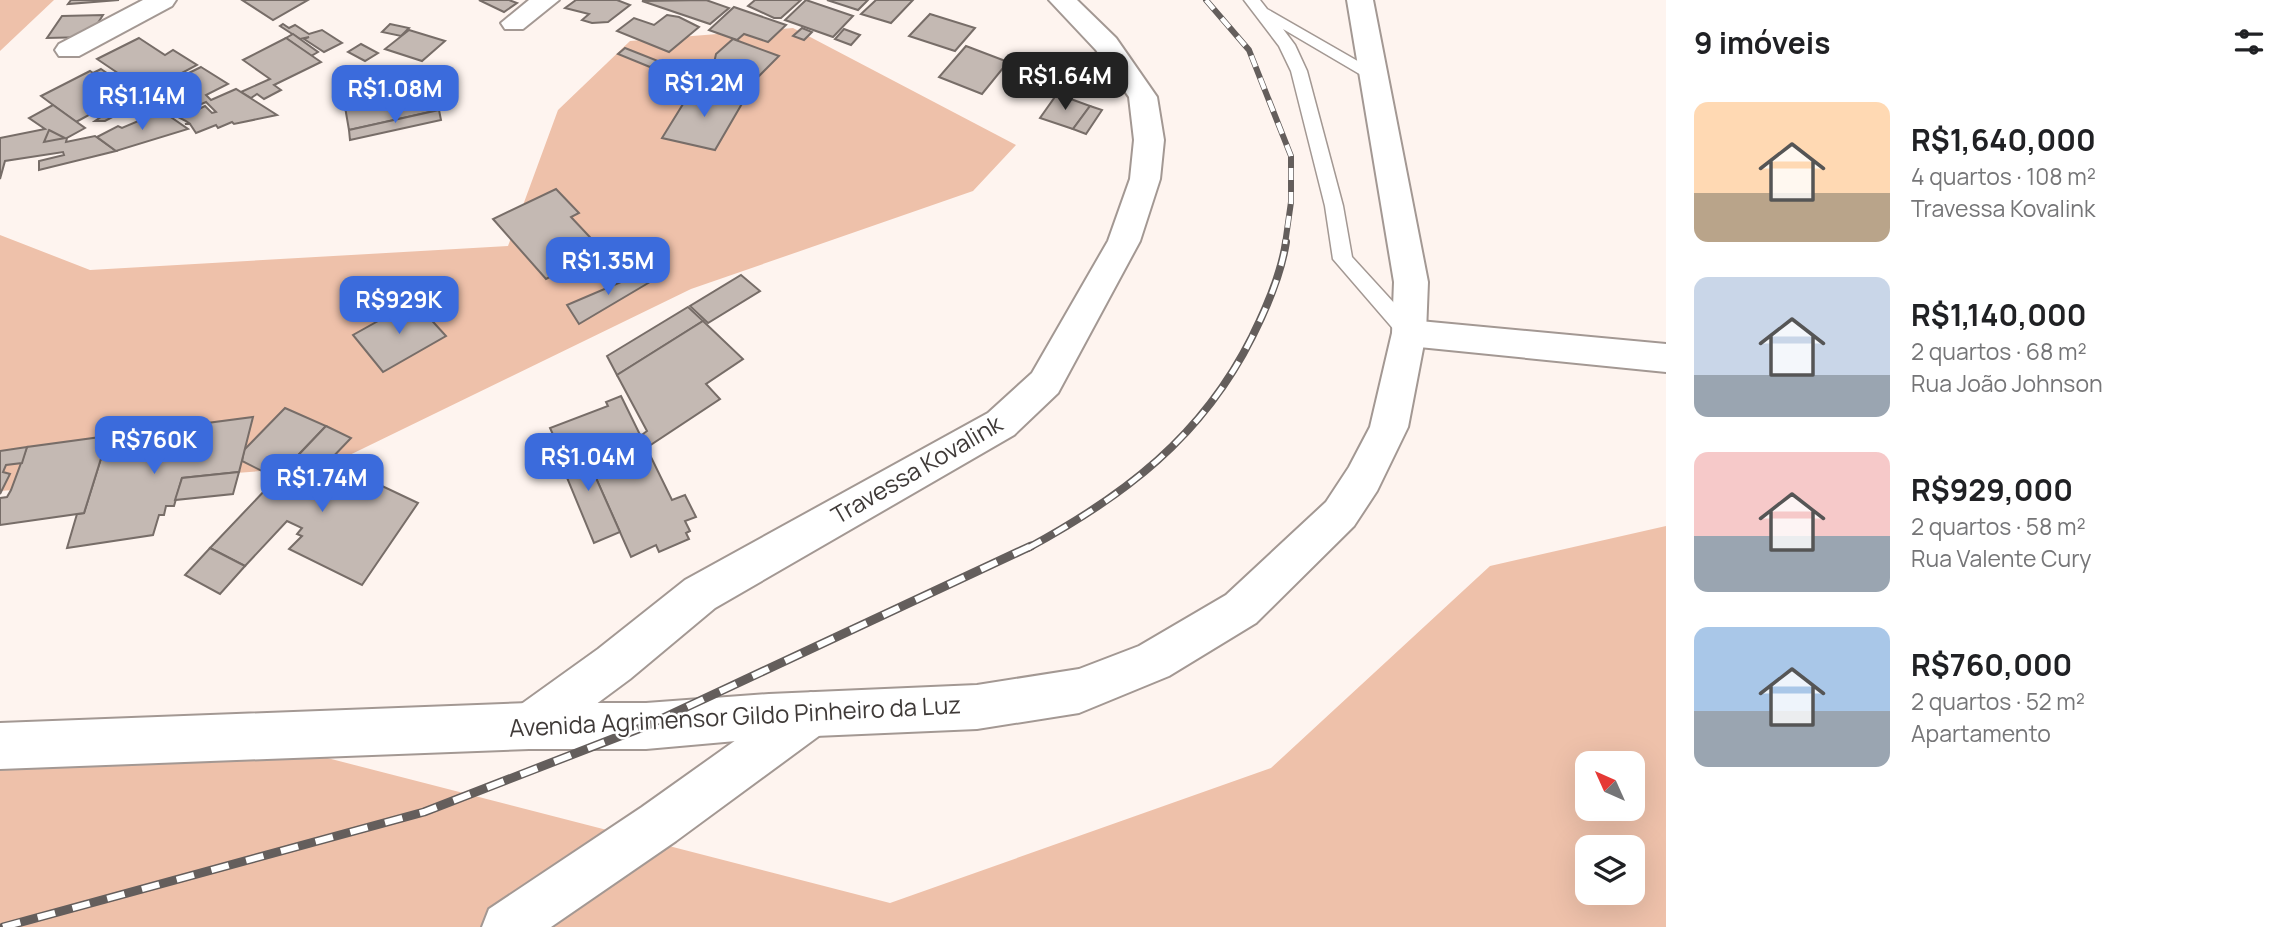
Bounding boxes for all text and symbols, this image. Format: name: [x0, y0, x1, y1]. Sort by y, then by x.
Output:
text: 9 imóveis: [1694, 22, 1830, 63]
icon: filters: [2230, 23, 2268, 61]
pin: R$1.64M: [1000, 52, 1130, 112]
text: R$1.64M: [1018, 59, 1112, 91]
pin: R$1.2M: [647, 60, 761, 119]
pin: R$1.08M: [330, 66, 460, 125]
text: R$1.2M: [664, 66, 744, 98]
pin: R$1.14M: [77, 72, 207, 132]
text: R$1.08M: [348, 72, 442, 104]
text: R$1.14M: [99, 79, 185, 111]
text: R$1,640,000: [1911, 119, 2096, 160]
icon: home: [1750, 130, 1834, 214]
text: 4 quartos · 108 m²: [1911, 160, 2096, 192]
text: Travessa Kovalink: [1911, 192, 2095, 224]
pin: R$1.35M: [543, 238, 673, 297]
text: R$1.35M: [562, 244, 654, 276]
pin: R$929K: [342, 276, 456, 336]
text: R$929K: [356, 283, 442, 315]
text: R$1,140,000: [1911, 294, 2087, 335]
icon: home: [1750, 305, 1834, 389]
text: 2 quartos · 68 m²: [1911, 335, 2087, 367]
text: Rua João Johnson: [1911, 367, 2103, 399]
street label: Travessa Kovalink: [825, 406, 1009, 531]
pin: R$760K: [97, 416, 211, 476]
text: R$760K: [111, 423, 197, 455]
pin: R$1.04M: [523, 434, 653, 493]
text: R$1.04M: [541, 440, 635, 472]
pin: R$1.74M: [257, 454, 387, 514]
text: R$1.74M: [277, 461, 367, 493]
text: R$929,000: [1911, 469, 2073, 510]
icon: home: [1750, 480, 1834, 564]
text: 2 quartos · 58 m²: [1911, 510, 2086, 542]
text: Rua Valente Cury: [1911, 542, 2091, 574]
text: R$760,000: [1911, 644, 2072, 685]
icon: home: [1750, 655, 1834, 739]
text: 2 quartos · 52 m²: [1911, 685, 2085, 717]
street label: Avenida Agrimensor Gildo Pinheiro da Luz: [508, 687, 962, 744]
text: Apartamento: [1911, 717, 2051, 749]
north arrow: [1575, 751, 1645, 821]
map controls: [1575, 751, 1645, 905]
button: layers: [1575, 835, 1645, 905]

